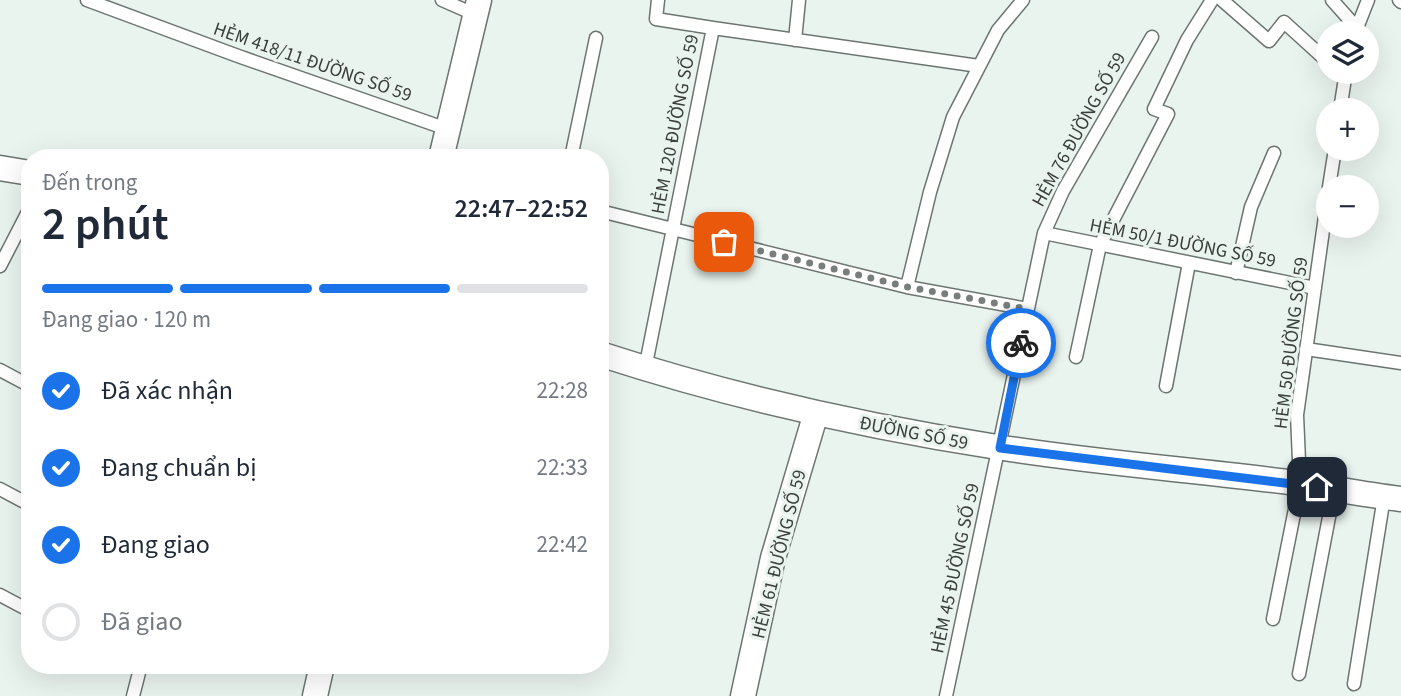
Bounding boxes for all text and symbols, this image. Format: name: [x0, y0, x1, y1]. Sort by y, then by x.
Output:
street label: HẺM 418/11 ĐƯỜNG SỐ 59: [210, 16, 415, 109]
map controls: [1316, 21, 1379, 238]
button: layers: [1316, 21, 1379, 84]
street label: HẺM 120 ĐƯỜNG SỐ 59: [645, 32, 706, 216]
street label: HẺM 76 ĐƯỜNG SỐ 59: [1026, 47, 1133, 212]
button: +: [1316, 98, 1379, 161]
text: Đến trong: [42, 166, 137, 199]
button: −: [1316, 175, 1379, 238]
text: 22:47–22:52: [455, 190, 588, 227]
text: 2 phút: [42, 192, 169, 257]
pin: [694, 212, 754, 272]
street label: HẺM 50/1 ĐƯỜNG SỐ 59: [1087, 212, 1278, 275]
icon: bag: [705, 223, 743, 261]
street label: HẺM 50 ĐƯỜNG SỐ 59: [1268, 256, 1315, 431]
text: Đang giao · 120 m: [42, 303, 211, 336]
courier: [986, 308, 1056, 378]
icon: bike: [1002, 324, 1040, 362]
icon: check: [42, 372, 80, 410]
text: Đã xác nhận: [101, 372, 233, 409]
text: 22:28: [537, 374, 588, 407]
street label: ĐƯỜNG SỐ 59: [857, 410, 971, 457]
icon: check: [42, 449, 80, 487]
text: Đang chuẩn bị: [101, 449, 257, 486]
text: 22:33: [537, 451, 588, 484]
pin: [1287, 457, 1347, 517]
street label: HẺM 61 ĐƯỜNG SỐ 59: [745, 467, 814, 642]
icon: home: [1298, 468, 1336, 506]
street label: HẺM 45 ĐƯỜNG SỐ 59: [924, 481, 987, 656]
icon: check: [42, 526, 80, 564]
text: Đang giao: [101, 526, 210, 563]
text: 22:42: [537, 528, 588, 561]
text: Đã giao: [101, 603, 183, 640]

